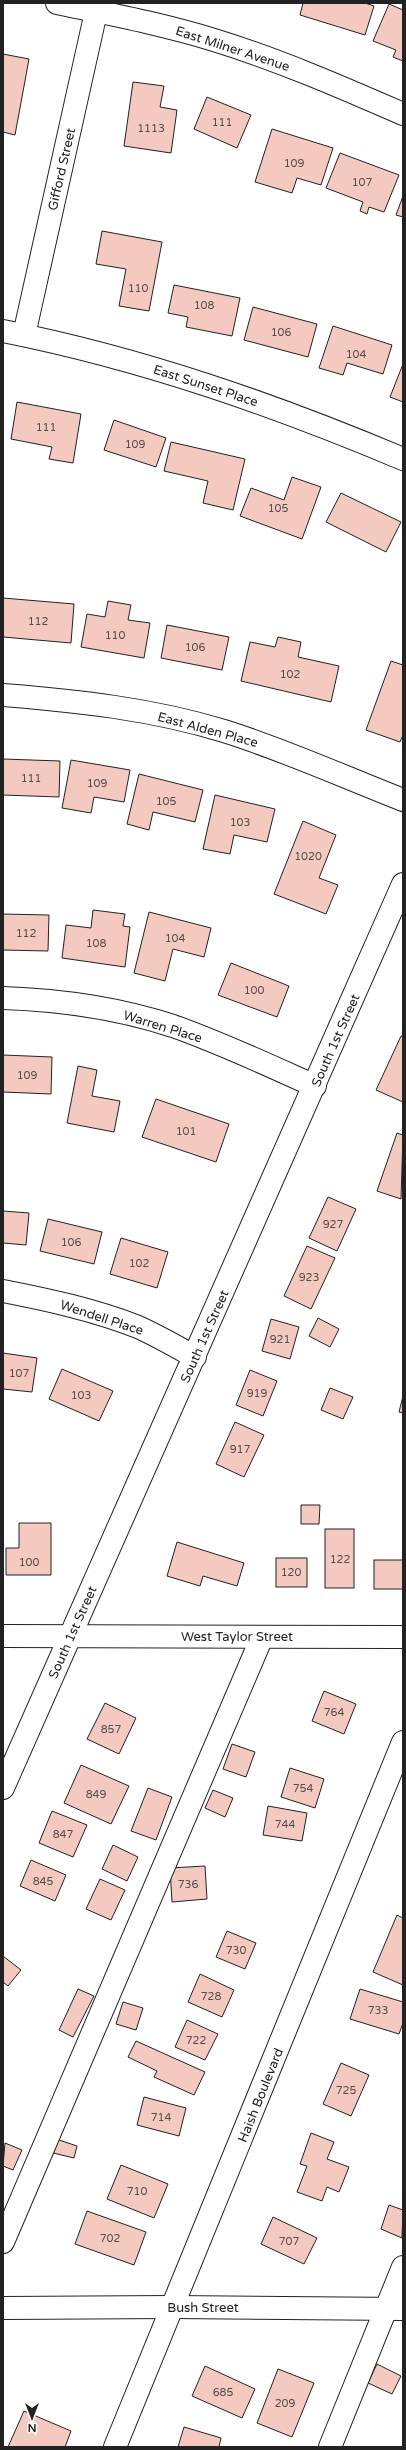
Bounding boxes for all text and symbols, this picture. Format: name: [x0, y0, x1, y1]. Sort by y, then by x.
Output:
street label: East Milner Avenue: [174, 23, 292, 75]
house number: 111: [212, 116, 232, 129]
house number: 1113: [137, 122, 165, 135]
street label: Gifford Street: [45, 126, 79, 212]
house number: 109: [284, 157, 304, 170]
house number: 107: [352, 176, 372, 189]
house number: 110: [128, 282, 148, 295]
house number: 108: [194, 299, 214, 312]
house number: 106: [271, 326, 291, 339]
house number: 104: [346, 348, 366, 361]
street label: East Sunset Place: [151, 361, 260, 410]
house number: 111: [36, 421, 56, 434]
house number: 109: [125, 438, 145, 451]
house number: 105: [268, 502, 288, 515]
house number: 112: [28, 615, 48, 628]
house number: 110: [105, 629, 125, 642]
house number: 106: [185, 641, 205, 654]
house number: 102: [280, 668, 300, 681]
street label: East Alden Place: [156, 709, 260, 751]
house number: 111: [21, 772, 41, 785]
house number: 109: [87, 777, 107, 790]
house number: 105: [156, 795, 176, 808]
house number: 103: [230, 816, 250, 829]
house number: 1020: [294, 850, 322, 863]
house number: 112: [16, 927, 36, 940]
house number: 104: [165, 932, 185, 945]
house number: 108: [86, 937, 106, 950]
house number: 100: [244, 984, 264, 997]
street label: South 1st Street: [308, 991, 364, 1089]
street label: Warren Place: [121, 1007, 204, 1047]
house number: 109: [17, 1069, 37, 1082]
house number: 101: [176, 1125, 196, 1138]
house number: 927: [323, 1218, 343, 1231]
house number: 106: [61, 1236, 81, 1249]
house number: 102: [129, 1257, 149, 1270]
house number: 923: [299, 1271, 319, 1284]
street label: South 1st Street: [177, 1287, 233, 1385]
street label: Wendell Place: [58, 1297, 145, 1339]
house number: 921: [270, 1333, 290, 1346]
house number: 107: [9, 1367, 29, 1380]
house number: 919: [247, 1387, 267, 1400]
house number: 103: [71, 1389, 91, 1402]
house number: 917: [230, 1443, 250, 1456]
house number: 122: [330, 1553, 350, 1566]
house number: 100: [19, 1556, 39, 1569]
house number: 120: [281, 1566, 301, 1579]
street label: South 1st Street: [45, 1583, 101, 1681]
street label: West Taylor Street: [181, 1629, 293, 1645]
house number: 764: [324, 1706, 344, 1719]
house number: 857: [101, 1723, 121, 1736]
house number: 754: [293, 1782, 313, 1795]
house number: 849: [86, 1788, 106, 1801]
house number: 744: [275, 1818, 295, 1831]
house number: 847: [53, 1828, 73, 1841]
house number: 845: [33, 1875, 53, 1888]
house number: 736: [178, 1878, 198, 1891]
house number: 730: [226, 1944, 246, 1957]
house number: 728: [201, 1990, 221, 2003]
house number: 733: [368, 2004, 388, 2017]
house number: 722: [186, 2034, 206, 2047]
street label: Haish Boulevard: [235, 2046, 287, 2145]
house number: 725: [336, 2084, 356, 2097]
house number: 714: [151, 2111, 171, 2124]
house number: 710: [127, 2185, 147, 2198]
house number: 702: [100, 2232, 120, 2245]
house number: 707: [279, 2235, 299, 2248]
street label: Bush Street: [167, 2300, 239, 2316]
house number: 685: [213, 2386, 233, 2399]
house number: 209: [275, 2397, 295, 2410]
north arrow: [12, 2398, 52, 2438]
text: N: [28, 2421, 36, 2434]

